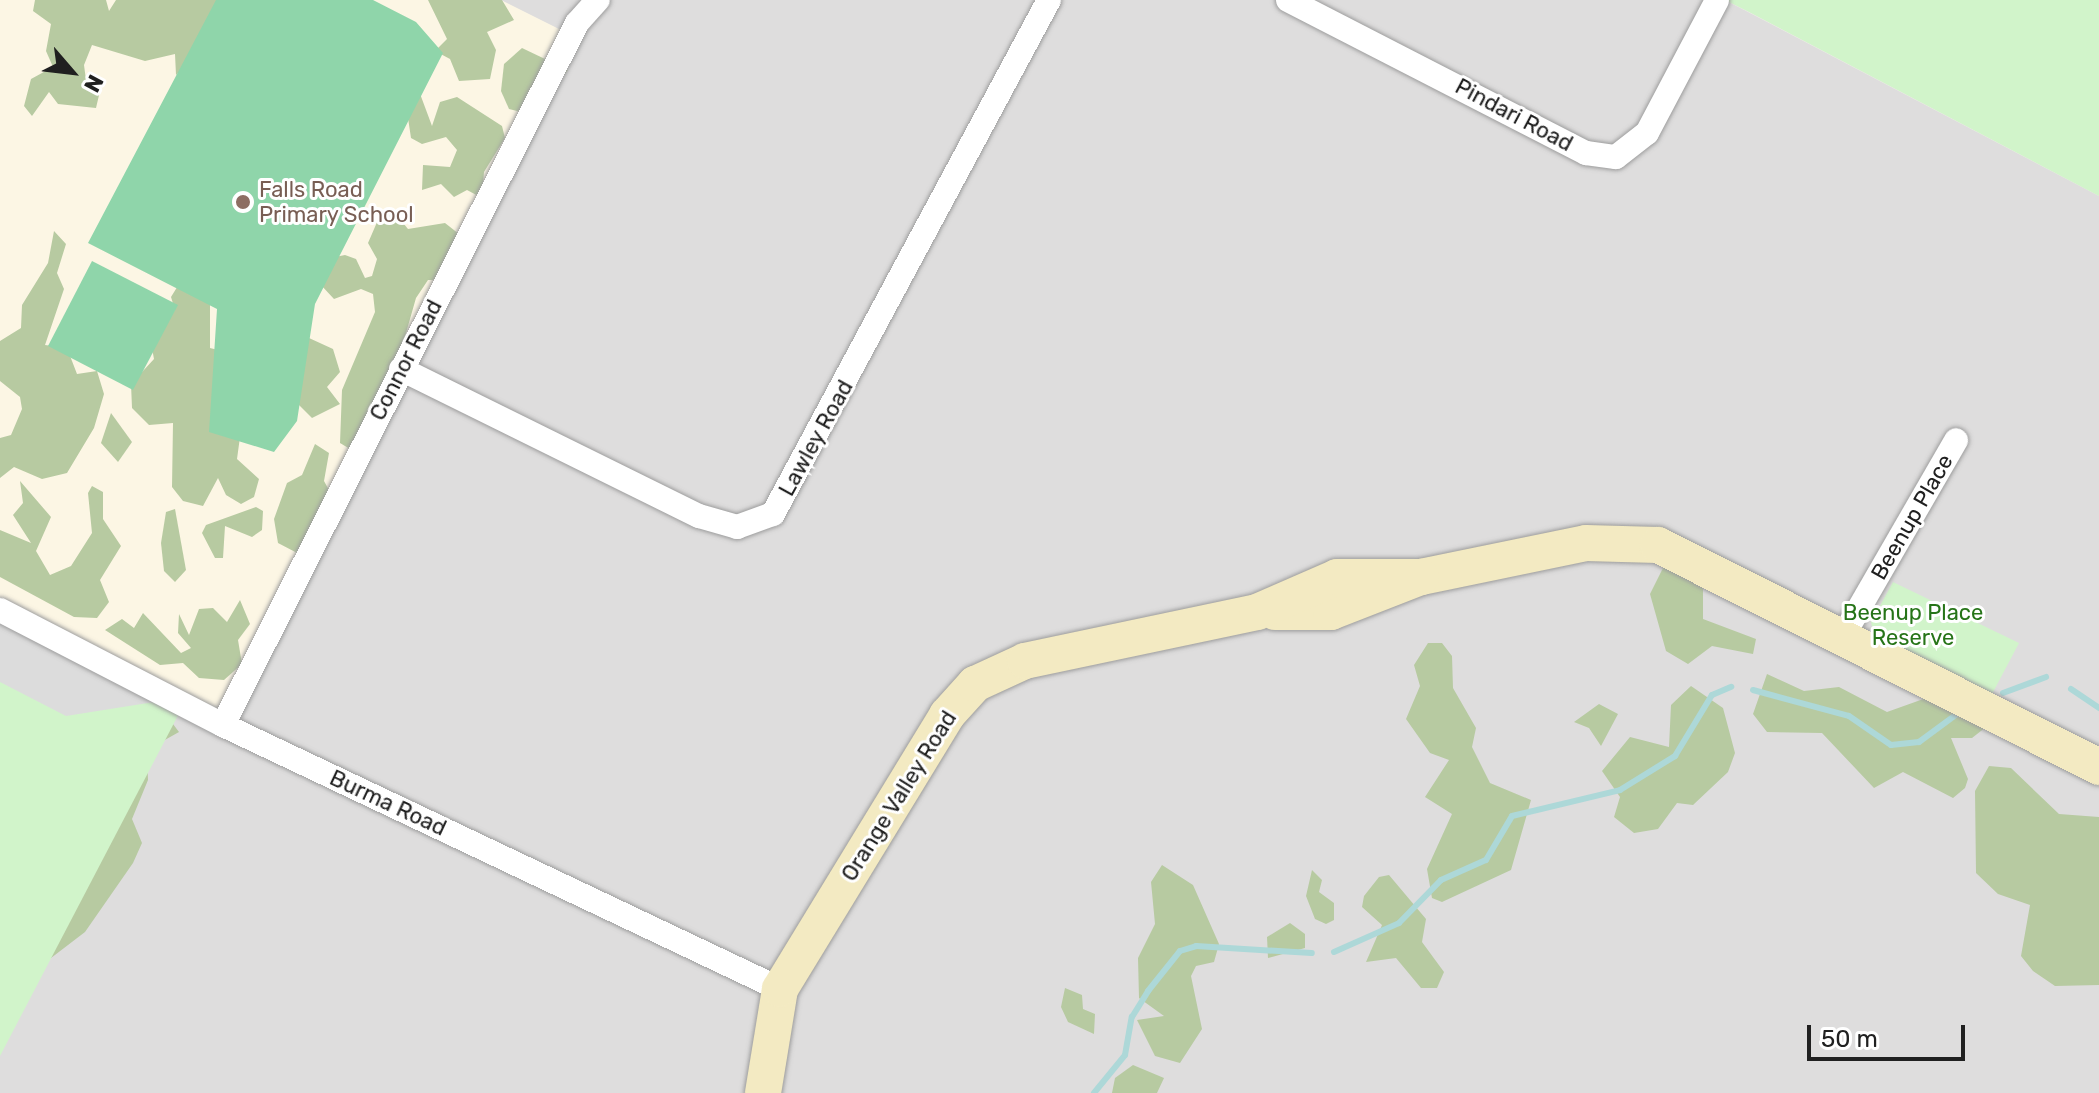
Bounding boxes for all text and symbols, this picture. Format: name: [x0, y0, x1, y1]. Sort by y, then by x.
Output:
north arrow: [32, 32, 112, 112]
text: N: [78, 70, 109, 97]
street label: Pindari Road: [1451, 73, 1577, 157]
place label: Falls Road Primary School: [259, 176, 414, 228]
marker: Falls Road Primary School: [234, 193, 252, 211]
street label: Connor Road: [364, 295, 448, 425]
street label: Lawley Road: [773, 375, 859, 501]
street label: Beenup Place: [1865, 450, 1959, 584]
park label: Beenup Place Reserve: [1843, 599, 1983, 650]
street label: Orange Valley Road: [836, 705, 962, 887]
street label: Burma Road: [326, 765, 450, 841]
scale bar: [1811, 1009, 1969, 1059]
text: 50 m: [1821, 1025, 1878, 1053]

